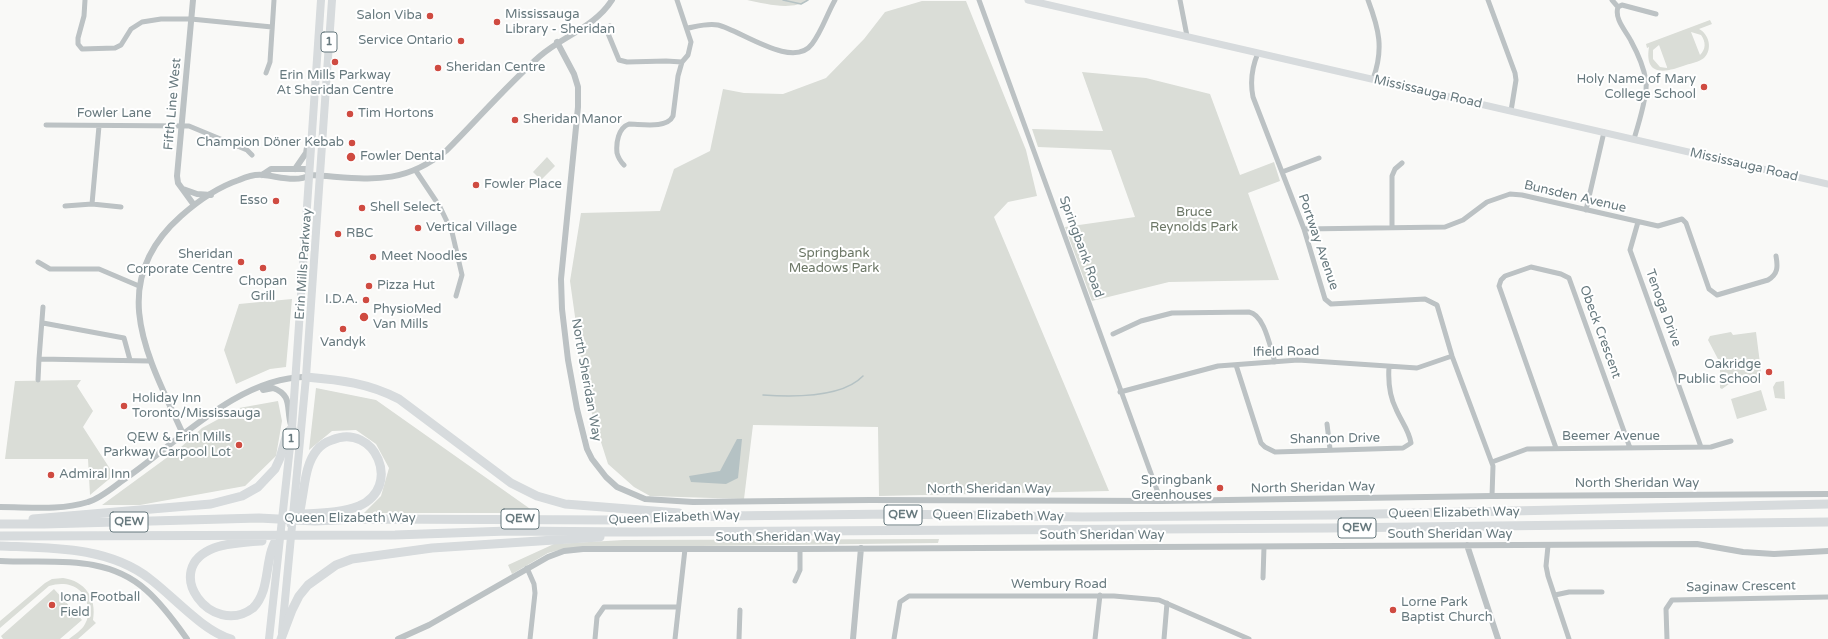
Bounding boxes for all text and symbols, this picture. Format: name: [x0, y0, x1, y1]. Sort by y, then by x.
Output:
place label: Mississauga Library - Sheridan: [505, 7, 615, 38]
place label: Salon Viba: [357, 8, 422, 24]
marker: Salon Viba: [425, 11, 435, 21]
marker: Mississauga Library - Sheridan: [492, 17, 502, 27]
road number: 1: [321, 32, 337, 52]
place label: Service Ontario: [358, 33, 453, 49]
marker: Service Ontario: [456, 36, 466, 46]
street label: Fifth Line West: [161, 57, 185, 151]
marker: Erin Mills Parkway At Sheridan Centre: [330, 57, 340, 67]
place label: Sheridan Centre: [446, 60, 545, 76]
marker: Sheridan Centre: [433, 63, 443, 73]
place label: Erin Mills Parkway At Sheridan Centre: [277, 68, 393, 99]
street label: Mississauga Road: [1372, 72, 1484, 112]
place label: Holy Name of Mary College School: [1576, 72, 1696, 103]
marker: Holy Name of Mary College School: [1699, 82, 1709, 92]
street label: Fowler Lane: [77, 106, 151, 122]
place label: Tim Hortons: [358, 106, 434, 122]
marker: Tim Hortons: [345, 109, 355, 119]
place label: Sheridan Manor: [523, 112, 622, 128]
marker: Sheridan Manor: [510, 115, 520, 125]
place label: Champion Döner Kebab: [196, 135, 344, 151]
marker: Champion Döner Kebab: [347, 138, 357, 148]
street label: Mississauga Road: [1688, 145, 1800, 185]
place label: Fowler Dental: [360, 149, 445, 165]
marker: Fowler Dental: [345, 151, 357, 163]
place label: Fowler Place: [484, 177, 562, 193]
street label: Bunsden Avenue: [1522, 178, 1628, 216]
marker: Fowler Place: [471, 180, 481, 190]
street label: Portway Avenue: [1294, 192, 1342, 292]
place label: Esso: [239, 193, 268, 209]
street label: Springbank Road: [1055, 194, 1107, 300]
marker: Esso: [271, 196, 281, 206]
place label: Shell Select: [370, 200, 441, 216]
marker: Shell Select: [357, 203, 367, 213]
park label: Bruce Reynolds Park: [1150, 205, 1238, 236]
street label: Erin Mills Parkway: [292, 208, 316, 320]
place label: Vertical Village: [426, 220, 517, 236]
marker: Vertical Village: [413, 223, 423, 233]
place label: RBC: [346, 226, 373, 242]
marker: RBC: [333, 229, 343, 239]
park label: Springbank Meadows Park: [789, 246, 879, 277]
place label: Sheridan Corporate Centre: [126, 247, 233, 278]
place label: Meet Noodles: [381, 249, 468, 265]
marker: Meet Noodles: [368, 252, 378, 262]
marker: Sheridan Corporate Centre: [236, 257, 246, 267]
marker: Chopan Grill: [258, 263, 268, 273]
street label: Tenoga Drive: [1642, 267, 1684, 349]
place label: Chopan Grill: [239, 274, 287, 305]
place label: Pizza Hut: [377, 278, 435, 294]
marker: Pizza Hut: [364, 281, 374, 291]
street label: Obeck Crescent: [1576, 283, 1624, 381]
place label: I.D.A.: [325, 292, 358, 308]
marker: I.D.A.: [361, 295, 371, 305]
place label: PhysioMed Van Mills: [373, 302, 442, 333]
marker: PhysioMed Van Mills: [358, 311, 370, 323]
street label: North Sheridan Way: [568, 317, 604, 443]
marker: Vandyk: [338, 324, 348, 334]
place label: Vandyk: [320, 335, 366, 351]
street label: Ifield Road: [1252, 344, 1320, 360]
place label: Oakridge Public School: [1678, 357, 1761, 388]
marker: Oakridge Public School: [1764, 367, 1774, 377]
place label: Holiday Inn Toronto/Mississauga: [132, 391, 261, 422]
marker: Holiday Inn Toronto/Mississauga: [119, 401, 129, 411]
road number: 1: [283, 429, 299, 449]
street label: Beemer Avenue: [1562, 429, 1660, 445]
place label: QEW & Erin Mills Parkway Carpool Lot: [103, 430, 231, 461]
street label: Shannon Drive: [1290, 430, 1380, 448]
marker: QEW & Erin Mills Parkway Carpool Lot: [234, 440, 244, 450]
place label: Admiral Inn: [59, 467, 130, 483]
marker: Admiral Inn: [46, 470, 56, 480]
place label: Springbank Greenhouses: [1131, 473, 1212, 504]
street label: North Sheridan Way: [1575, 476, 1699, 492]
street label: North Sheridan Way: [1251, 479, 1375, 497]
street label: North Sheridan Way: [927, 482, 1051, 498]
marker: Springbank Greenhouses: [1215, 483, 1225, 493]
street label: Queen Elizabeth Way: [1388, 504, 1520, 522]
road number: QEW: [884, 505, 922, 525]
street label: Queen Elizabeth Way: [932, 507, 1064, 525]
street label: Queen Elizabeth Way: [608, 508, 740, 528]
road number: QEW: [501, 509, 539, 529]
street label: Queen Elizabeth Way: [284, 511, 416, 527]
road number: QEW: [110, 512, 148, 532]
road number: QEW: [1338, 518, 1376, 538]
street label: South Sheridan Way: [1387, 527, 1513, 543]
street label: South Sheridan Way: [1039, 528, 1165, 544]
street label: South Sheridan Way: [715, 530, 841, 546]
street label: Wembury Road: [1011, 577, 1107, 593]
street label: Saginaw Crescent: [1686, 578, 1796, 596]
place label: Iona Football Field: [60, 590, 140, 621]
place label: Lorne Park Baptist Church: [1401, 595, 1493, 626]
marker: Iona Football Field: [47, 600, 57, 610]
marker: Lorne Park Baptist Church: [1388, 605, 1398, 615]

